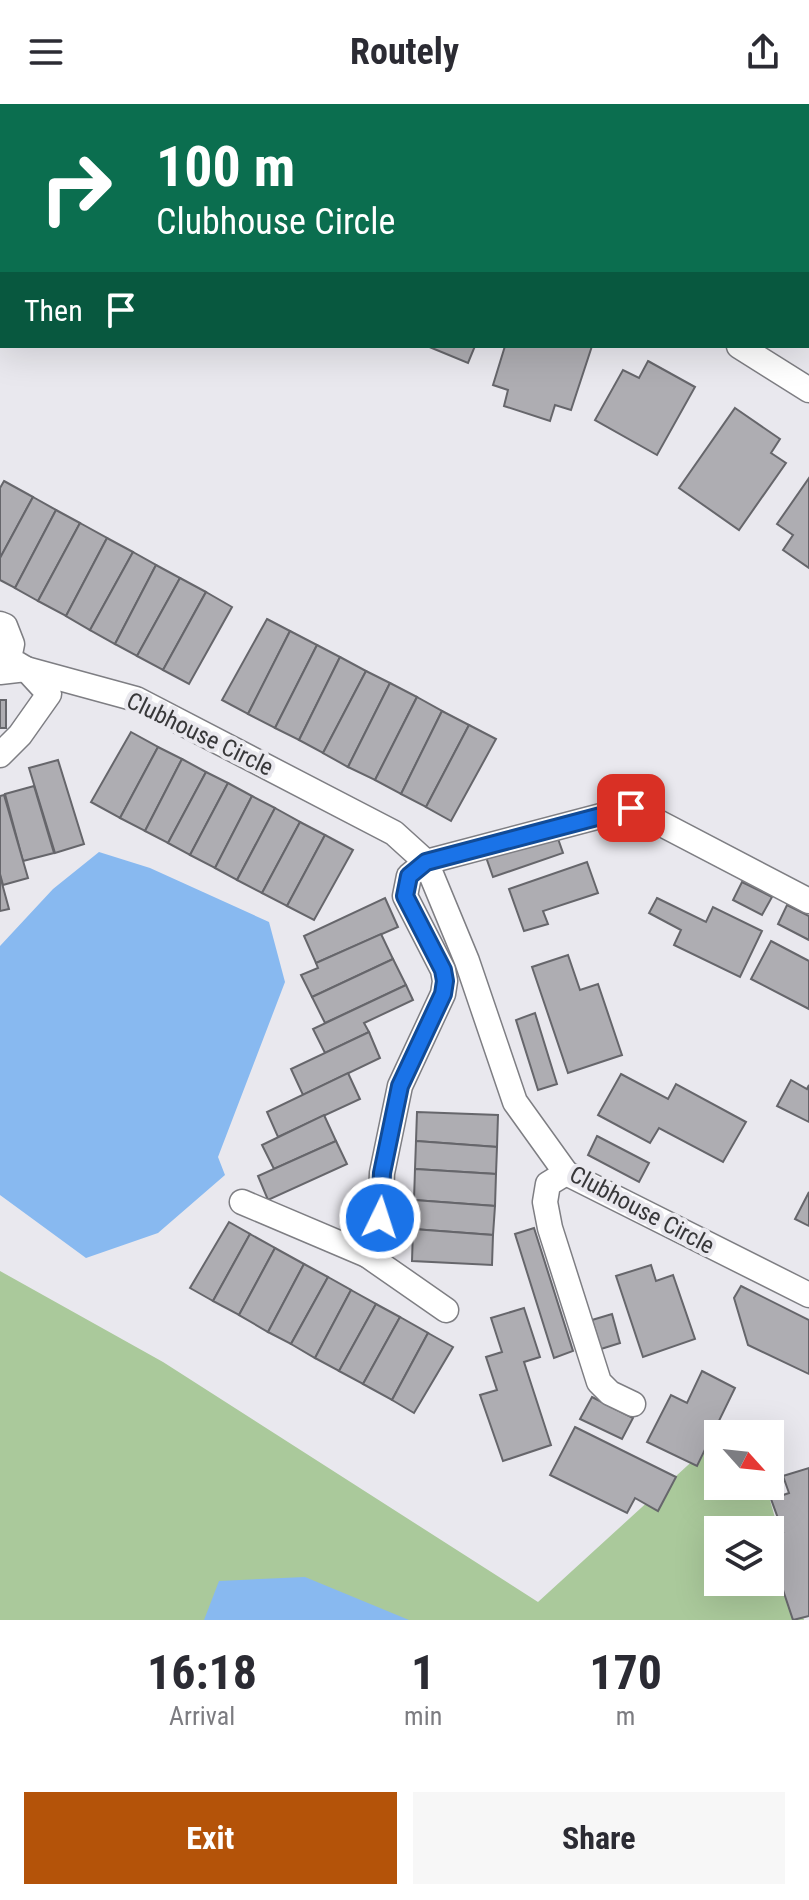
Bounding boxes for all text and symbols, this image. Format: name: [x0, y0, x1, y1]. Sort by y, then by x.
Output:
icon: menu: [24, 30, 68, 74]
icon: share: [741, 30, 785, 74]
text: Routely: [350, 31, 459, 73]
text: 100 m: [156, 134, 295, 200]
icon: right: [24, 136, 128, 240]
text: Clubhouse Circle: [156, 201, 395, 243]
icon: arrive: [99, 288, 143, 332]
text: Then: [24, 293, 83, 328]
street label: Clubhouse Circle: [122, 686, 278, 782]
pin: [597, 774, 665, 842]
icon: arrive: [609, 786, 653, 830]
street label: Clubhouse Circle: [565, 1160, 719, 1260]
position arrow: [338, 1176, 422, 1260]
north arrow: [704, 1420, 784, 1500]
map controls: [704, 1420, 784, 1596]
button: layers: [704, 1516, 784, 1596]
text: 16:18: [147, 1644, 257, 1701]
text: 1: [411, 1644, 435, 1701]
text: 170: [589, 1644, 662, 1701]
text: Arrival: [169, 1701, 235, 1731]
text: min: [404, 1701, 442, 1731]
text: m: [616, 1701, 635, 1731]
button: Exit: [24, 1792, 397, 1884]
button: Share: [413, 1792, 785, 1884]

